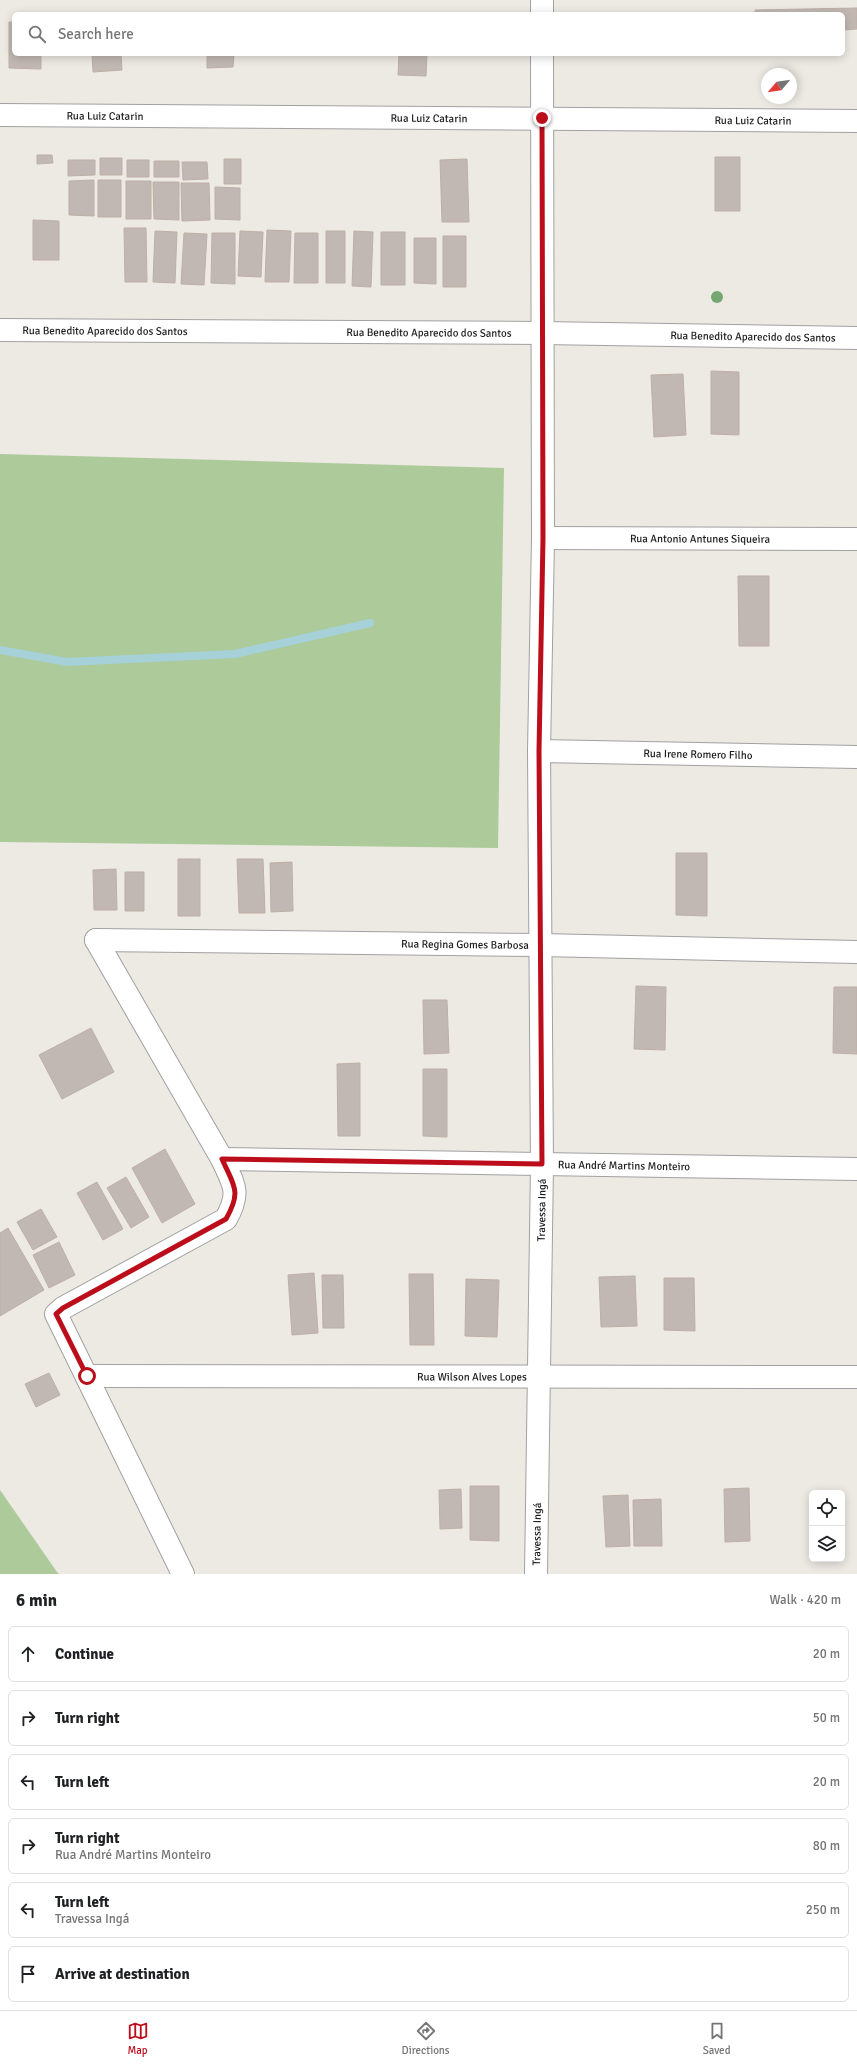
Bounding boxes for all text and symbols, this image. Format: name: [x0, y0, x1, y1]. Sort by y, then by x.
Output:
search box: [12, 12, 845, 56]
icon: search: [26, 23, 48, 45]
text: Search here: [58, 25, 134, 43]
north arrow: [761, 68, 797, 104]
street label: Rua Luiz Catarin: [66, 109, 144, 123]
route end: [533, 109, 551, 127]
street label: Rua Luiz Catarin: [390, 111, 468, 125]
street label: Rua Luiz Catarin: [714, 114, 791, 127]
street label: Rua Benedito Aparecido dos Santos: [22, 324, 188, 338]
street label: Rua Benedito Aparecido dos Santos: [346, 325, 512, 339]
street label: Rua Benedito Aparecido dos Santos: [670, 329, 836, 344]
street label: Rua Antonio Antunes Siqueira: [630, 532, 771, 545]
street label: Rua Irene Romero Filho: [643, 746, 753, 762]
street label: Rua Regina Gomes Barbosa: [401, 937, 529, 951]
street label: Rua André Martins Monteiro: [558, 1158, 690, 1173]
street label: Travessa Ingá: [534, 1178, 548, 1242]
route start: [78, 1367, 96, 1385]
street label: Rua Wilson Alves Lopes: [417, 1370, 527, 1383]
map controls: [809, 1490, 845, 1562]
button: locate: [809, 1490, 845, 1526]
street label: Travessa Ingá: [530, 1502, 544, 1566]
button: layers: [809, 1526, 845, 1562]
text: 6 min: [16, 1590, 57, 1611]
text: Walk · 420 m: [770, 1592, 841, 1608]
icon: ahead: [17, 1643, 39, 1665]
text: Continue: [55, 1645, 114, 1663]
text: 20 m: [813, 1646, 840, 1662]
icon: right: [17, 1707, 39, 1729]
text: Turn right: [55, 1709, 120, 1727]
text: 50 m: [813, 1710, 840, 1726]
icon: left: [17, 1771, 39, 1793]
text: Turn left: [55, 1773, 109, 1791]
text: 20 m: [813, 1774, 840, 1790]
text: Turn right: [55, 1829, 120, 1847]
icon: right: [17, 1835, 39, 1857]
text: 80 m: [813, 1838, 840, 1854]
text: Rua André Martins Monteiro: [55, 1847, 211, 1863]
text: Turn left: [55, 1893, 109, 1911]
icon: left: [17, 1899, 39, 1921]
text: 250 m: [806, 1902, 840, 1918]
text: Travessa Ingá: [55, 1911, 129, 1927]
icon: arrive: [17, 1963, 39, 1985]
text: Arrive at destination: [55, 1965, 190, 1983]
tab: Map: [127, 2020, 149, 2057]
tab: Directions: [402, 2020, 450, 2057]
tab: Saved: [703, 2020, 730, 2057]

